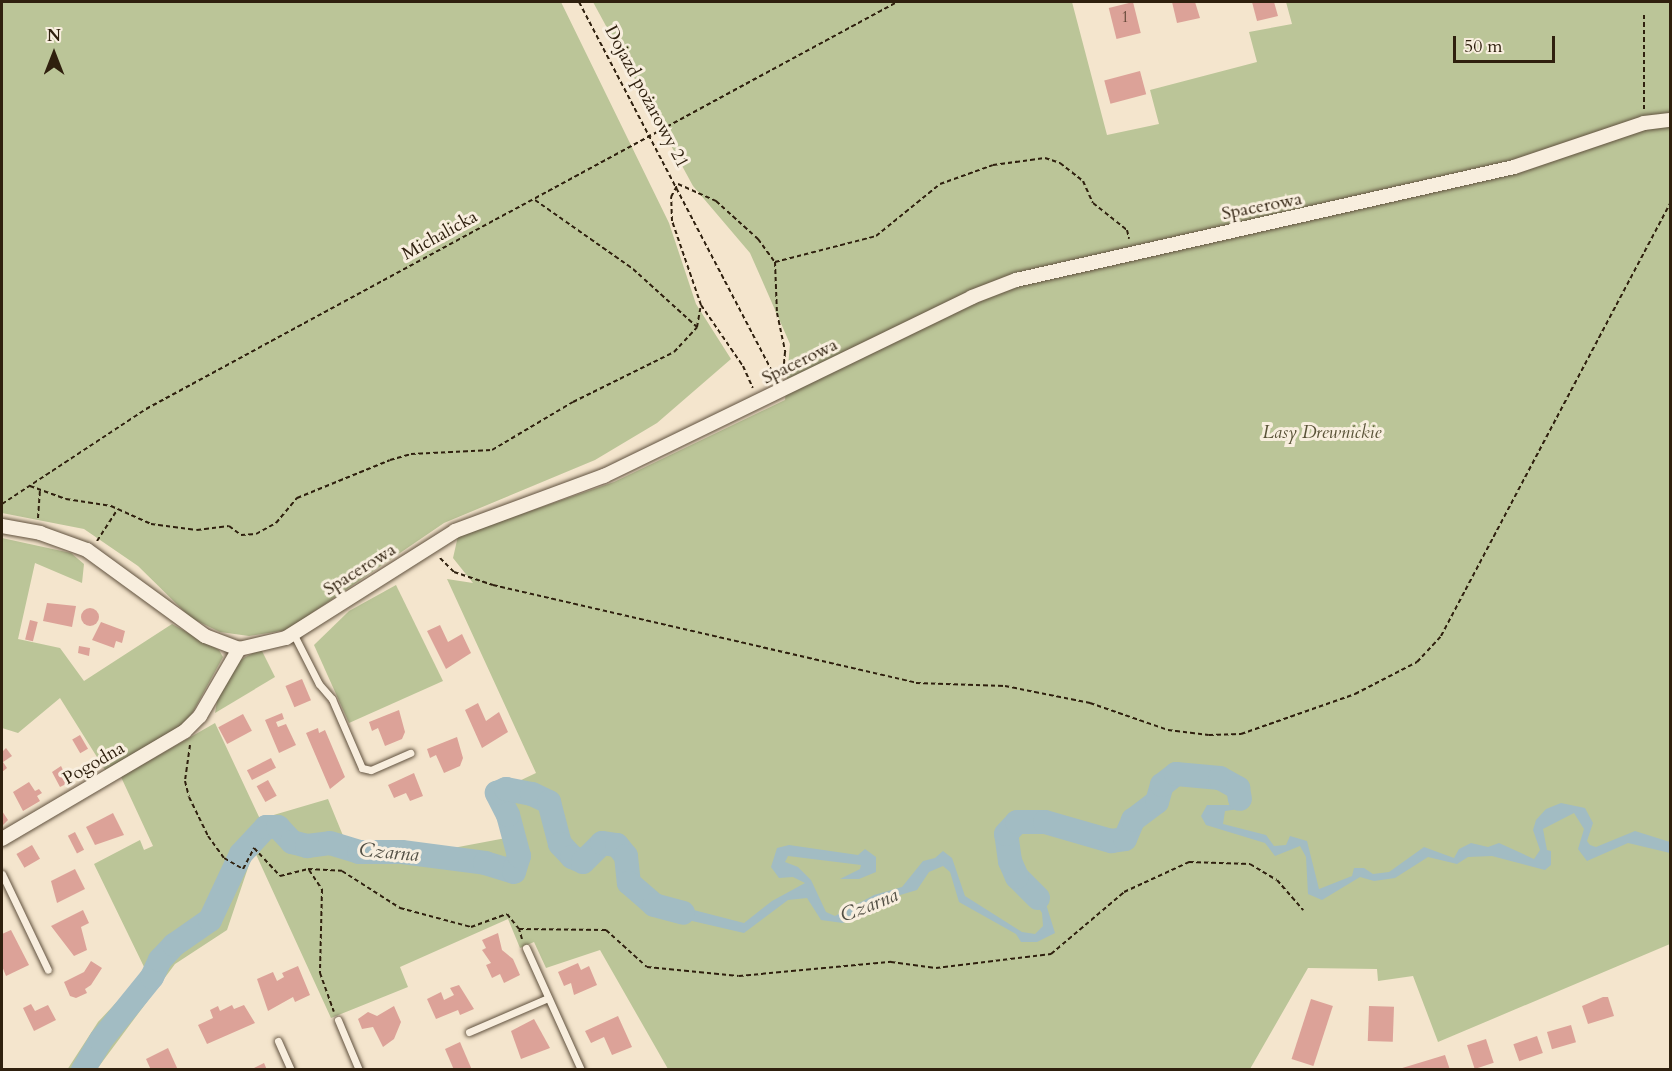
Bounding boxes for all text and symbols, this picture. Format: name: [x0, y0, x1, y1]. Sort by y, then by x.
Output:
house number: 1: [1121, 9, 1129, 27]
street label: Dojazd pożarowy 21: [599, 22, 693, 172]
north arrow: [24, 24, 84, 84]
scale bar: [1456, 24, 1558, 62]
text: N: [47, 25, 61, 47]
text: 50 m: [1464, 34, 1503, 59]
street label: Spacerowa: [1220, 189, 1304, 225]
street label: Michalicka: [398, 206, 482, 266]
street label: Spacerowa: [759, 334, 841, 390]
park label: Lasy Drewnickie: [1263, 422, 1381, 444]
street label: Spacerowa: [320, 539, 400, 601]
street label: Pogodna: [59, 738, 129, 790]
water label: Czarna: [358, 837, 420, 867]
water label: Czarna: [837, 883, 901, 927]

